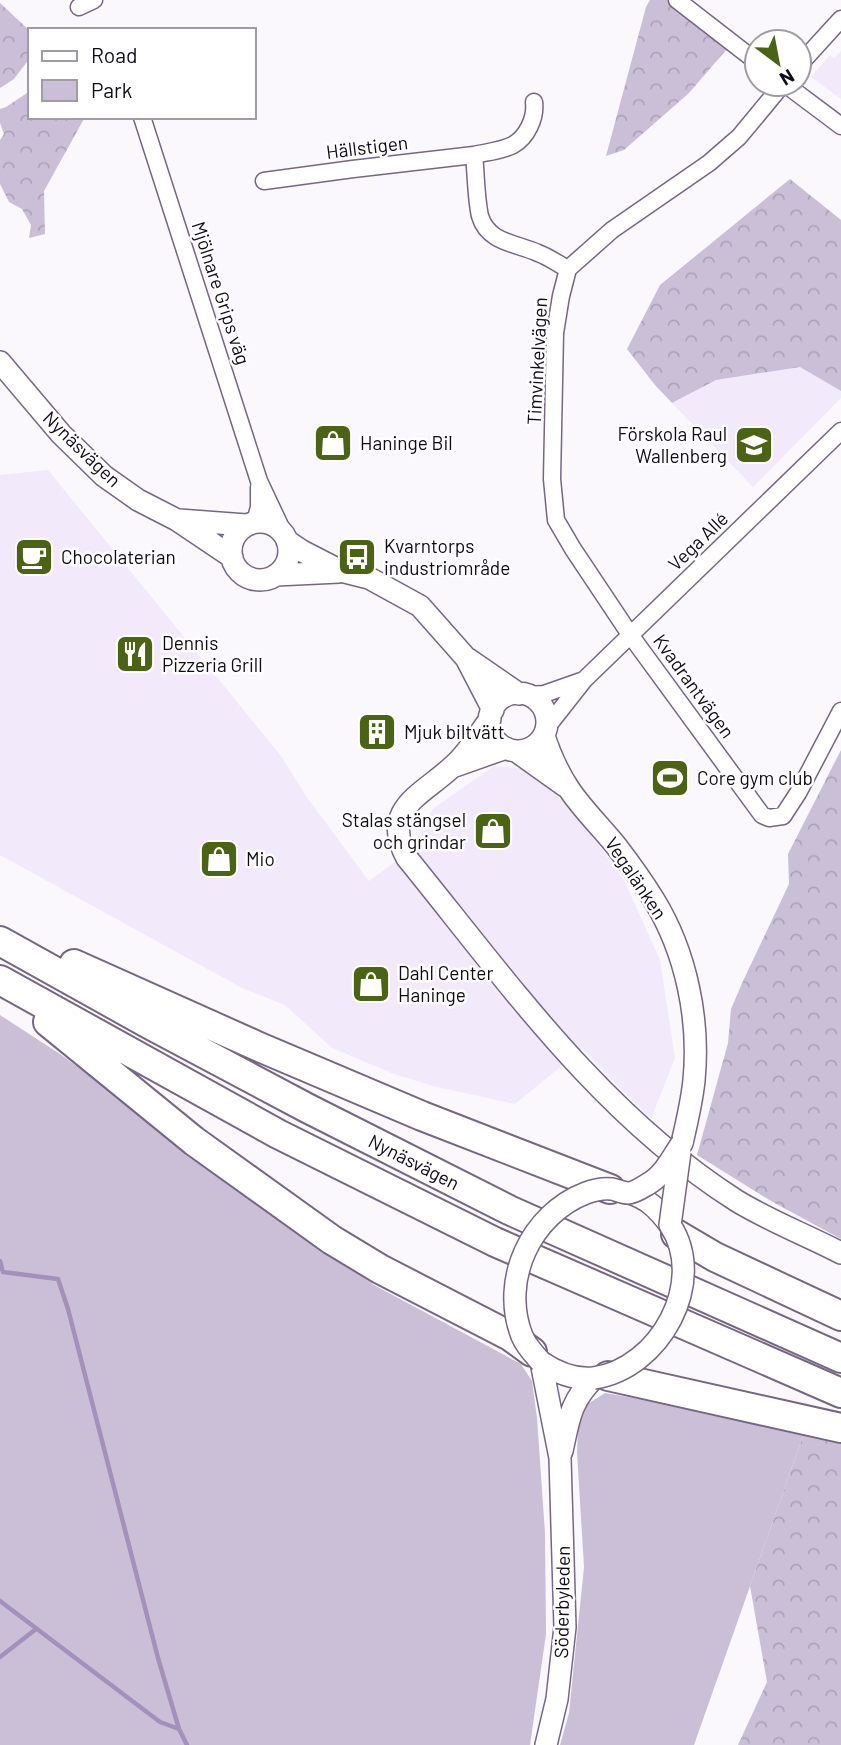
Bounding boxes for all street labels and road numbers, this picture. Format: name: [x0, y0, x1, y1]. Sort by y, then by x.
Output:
street label: Hällstigen: [325, 130, 409, 163]
street label: Mjölnare Grips väg: [188, 218, 255, 367]
street label: Timvinkelvägen: [522, 297, 551, 425]
street label: Nynäsvägen: [39, 406, 126, 491]
street label: Vega Allé: [663, 507, 732, 575]
street label: Kvadrantvägen: [649, 629, 740, 742]
street label: Vegalänken: [601, 832, 672, 923]
street label: Nynäsvägen: [365, 1129, 464, 1194]
street label: Söderbyleden: [549, 1545, 574, 1659]

